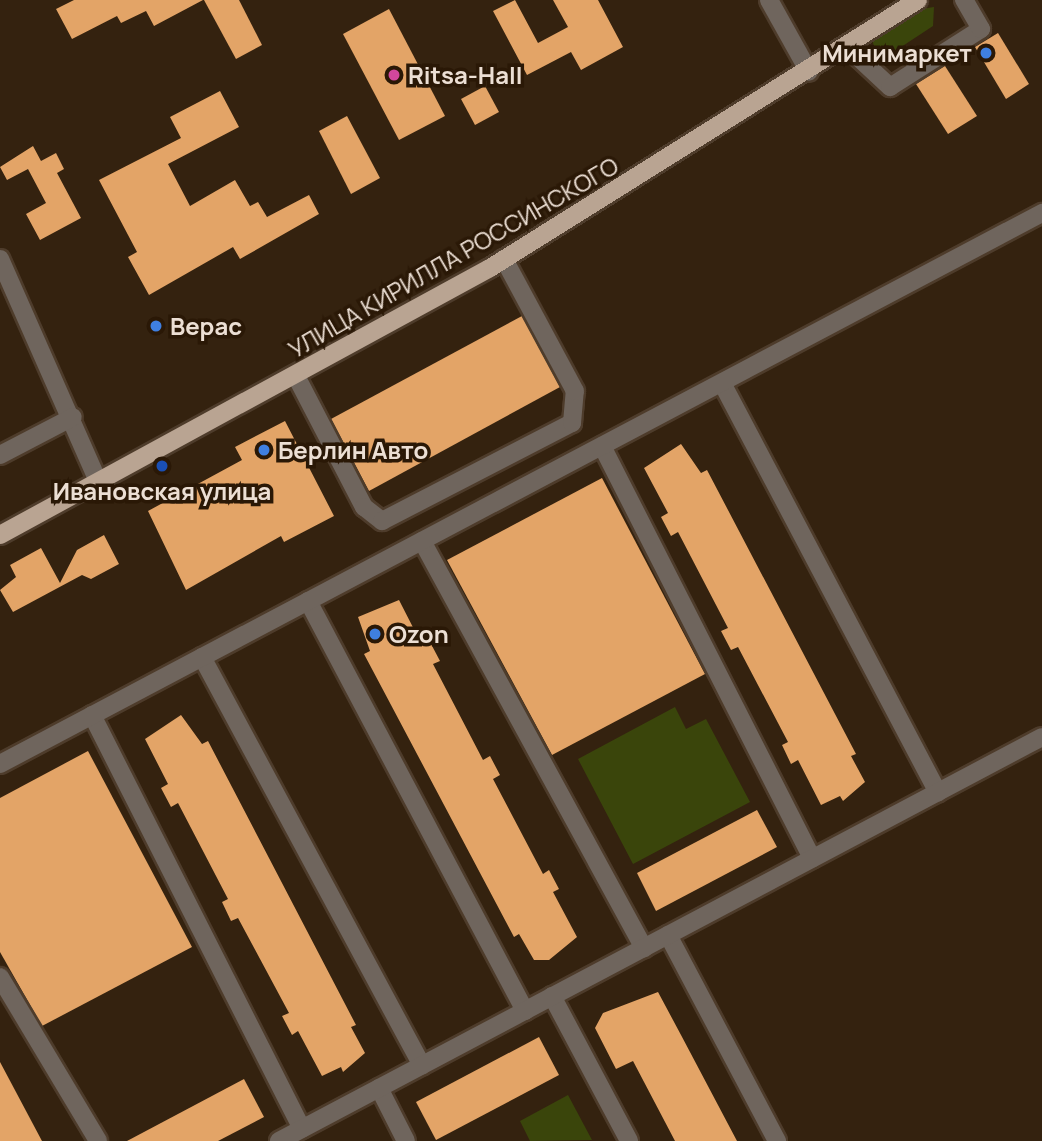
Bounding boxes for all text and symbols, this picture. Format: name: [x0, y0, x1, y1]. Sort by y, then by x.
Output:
place label: Минимаркет: [822, 39, 972, 67]
marker: Минимаркет: [978, 45, 994, 61]
place label: Ritsa-Hall: [408, 61, 522, 89]
marker: Ritsa-Hall: [386, 67, 402, 83]
street label: УЛИЦА КИРИЛЛА РОССИНСКОГО: [283, 151, 623, 363]
place label: Верас: [170, 312, 242, 340]
marker: Верас: [148, 318, 164, 334]
place label: Берлин Авто: [278, 436, 428, 464]
marker: Берлин Авто: [256, 442, 272, 458]
marker: Ивановская улица: [154, 458, 170, 474]
place label: Ивановская улица: [53, 477, 271, 505]
place label: Ozon: [389, 620, 449, 648]
marker: Ozon: [367, 626, 383, 642]

